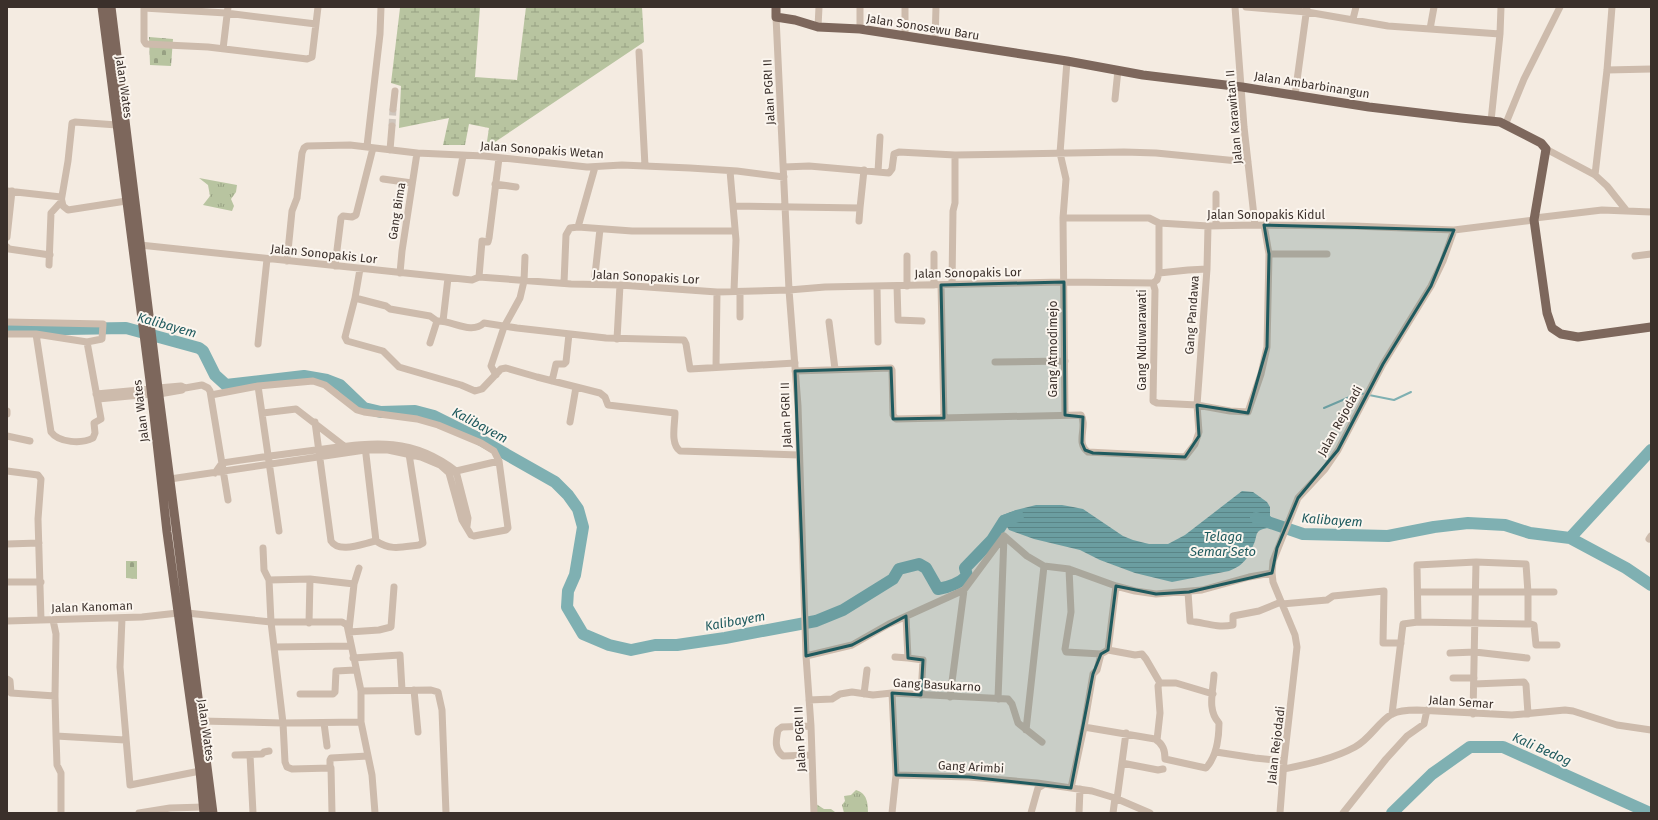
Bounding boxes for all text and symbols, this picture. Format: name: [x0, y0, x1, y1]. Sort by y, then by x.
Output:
street label: Jalan Sonosewu Baru: [865, 11, 981, 43]
street label: Jalan Wates: [113, 55, 135, 119]
street label: Jalan PGRI II: [760, 59, 778, 125]
street label: Jalan Karawitan II: [1223, 69, 1245, 165]
street label: Jalan Ambarbinangun: [1253, 69, 1371, 101]
street label: Jalan Sonopakis Wetan: [480, 139, 604, 161]
street label: Gang Bima: [386, 181, 408, 241]
street label: Jalan Sonopakis Kidul: [1207, 208, 1325, 222]
street label: Jalan Sonopakis Lor: [270, 241, 378, 267]
street label: Jalan Sonopakis Lor: [914, 265, 1022, 281]
street label: Jalan Sonopakis Lor: [592, 267, 700, 287]
street label: Gang Pandawa: [1182, 275, 1202, 355]
street label: Gang Nduwarawati: [1135, 289, 1149, 391]
street label: Gang Atmodimejo: [1046, 301, 1060, 397]
water label: Kalibayem: [136, 309, 198, 341]
street label: Jalan Wates: [130, 379, 152, 443]
street label: Jalan PGRI II: [778, 382, 794, 448]
street label: Jalan Rejodadi: [1315, 383, 1365, 459]
water label: Kalibayem: [450, 404, 510, 446]
water label: Kalibayem: [1301, 510, 1363, 530]
water label: Telaga Semar Seto: [1189, 529, 1256, 559]
street label: Jalan Kanoman: [51, 599, 133, 615]
water label: Kalibayem: [704, 608, 766, 634]
street label: Gang Basukarno: [893, 676, 981, 694]
street label: Jalan Semar: [1428, 693, 1494, 711]
street label: Jalan Wates: [195, 698, 217, 762]
street label: Jalan Rejodadi: [1264, 705, 1288, 785]
street label: Jalan PGRI II: [791, 706, 809, 772]
water label: Kali Bedog: [1510, 729, 1574, 769]
street label: Gang Arimbi: [938, 758, 1004, 776]

